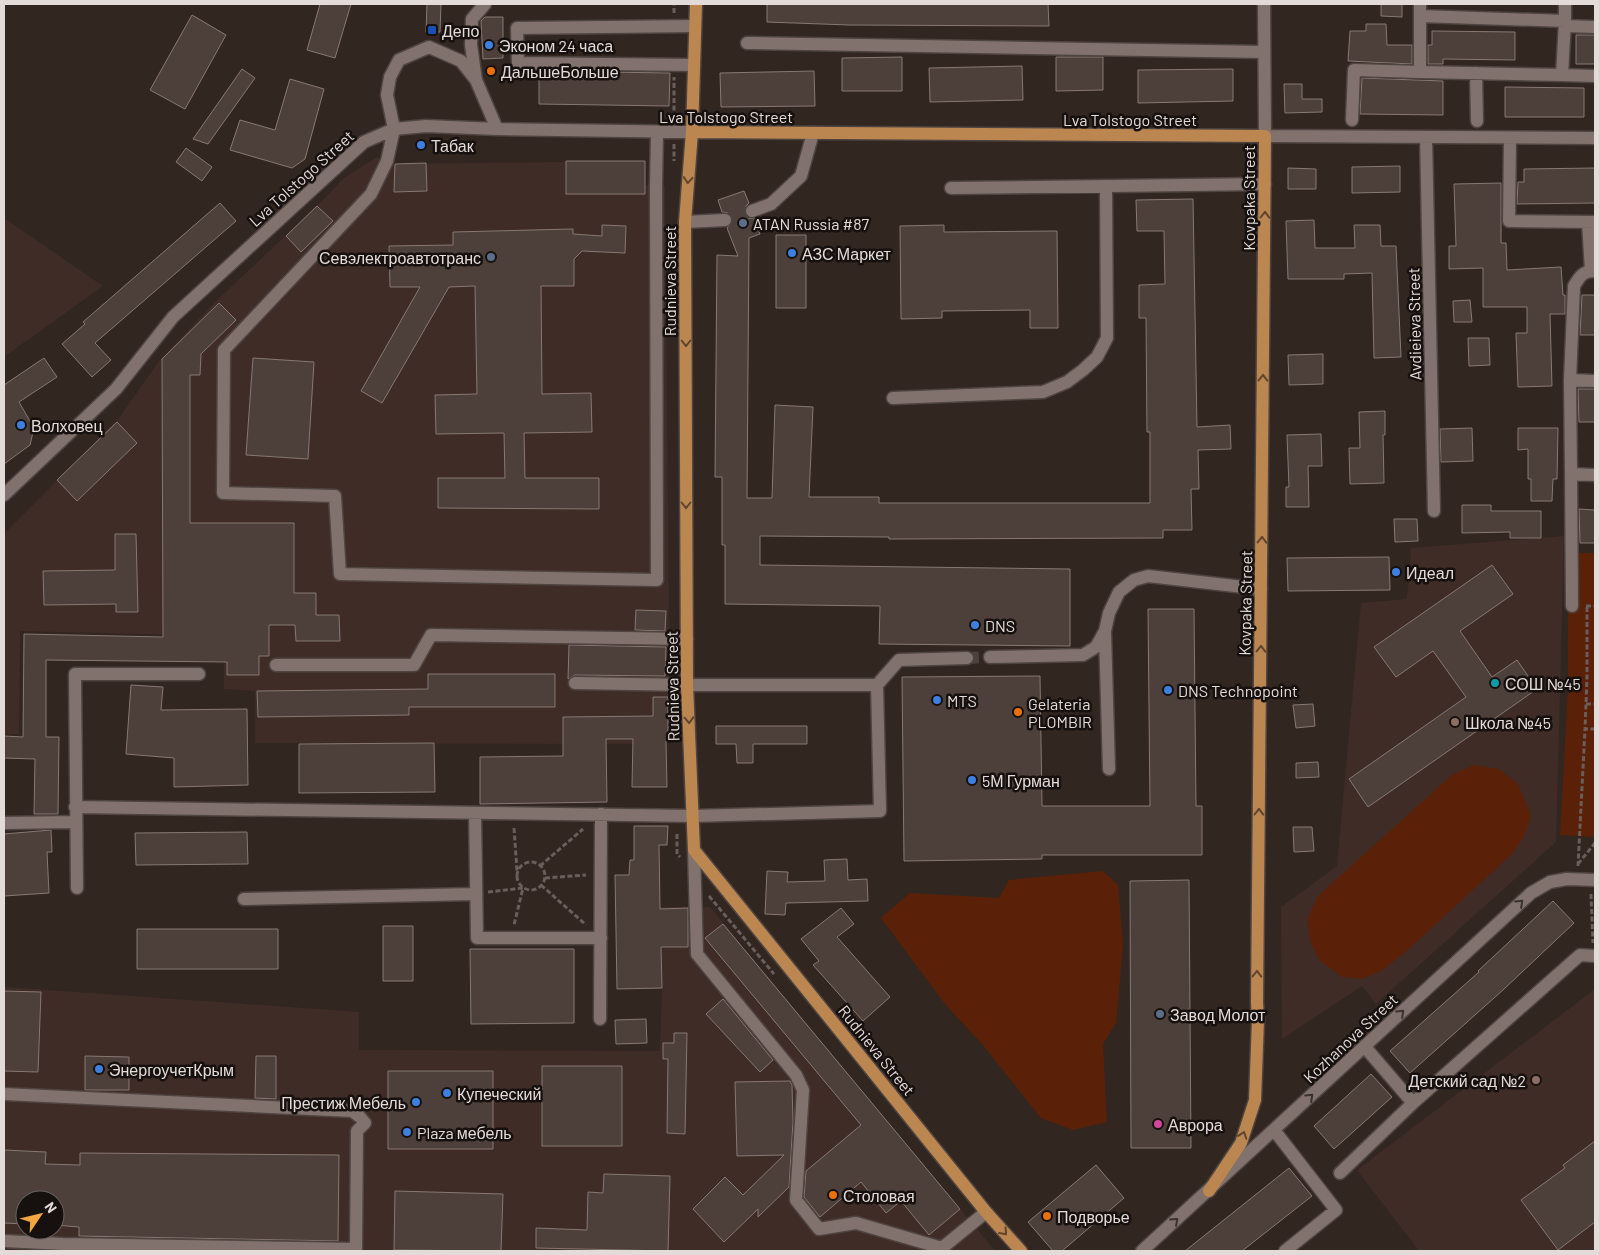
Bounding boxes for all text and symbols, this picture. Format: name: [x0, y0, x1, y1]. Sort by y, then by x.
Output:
place label: Депо: [442, 21, 479, 40]
marker: Депо: [426, 24, 438, 36]
place label: Эконом 24 часа: [499, 36, 613, 55]
marker: Эконом 24 часа: [483, 39, 495, 51]
place label: ДальшеБольше: [501, 62, 619, 81]
marker: ДальшеБольше: [485, 65, 497, 77]
street label: Lva Tolstogo Street: [659, 107, 793, 126]
street label: Lva Tolstogo Street: [1063, 110, 1197, 129]
street label: Lva Tolstogo Street: [245, 126, 357, 230]
place label: Табак: [431, 136, 475, 155]
marker: Табак: [415, 139, 427, 151]
street label: Kovpaka Street: [1239, 145, 1258, 251]
one-way arrow: [683, 177, 694, 185]
one-way arrow: [1260, 211, 1270, 218]
place label: ATAN Russia #87: [753, 214, 869, 233]
marker: ATAN Russia #87: [737, 217, 749, 229]
street label: Rudnieva Street: [660, 226, 679, 336]
place label: АЗС Маркет: [802, 244, 892, 263]
marker: АЗС Маркет: [786, 247, 798, 259]
place label: Севэлектроавтотранс: [319, 248, 481, 267]
marker: Севэлектроавтотранс: [485, 251, 497, 263]
street label: Avdieieva Street: [1404, 267, 1424, 381]
one-way arrow: [681, 340, 691, 347]
one-way arrow: [1258, 373, 1268, 381]
place label: Волховец: [31, 416, 103, 435]
marker: Волховец: [15, 419, 27, 431]
one-way arrow: [681, 502, 692, 510]
one-way arrow: [1257, 536, 1267, 544]
street label: Kovpaka Street: [1235, 550, 1255, 656]
place label: Идеал: [1406, 563, 1454, 582]
marker: Идеал: [1390, 566, 1402, 578]
place label: DNS: [985, 616, 1015, 635]
marker: DNS: [969, 619, 981, 631]
street label: Rudnieva Street: [662, 631, 682, 741]
one-way arrow: [1256, 645, 1266, 652]
place label: СОШ №45: [1505, 674, 1581, 693]
marker: СОШ №45: [1489, 677, 1501, 689]
place label: DNS Technopoint: [1178, 681, 1298, 700]
marker: DNS Technopoint: [1162, 684, 1174, 696]
place label: MTS: [947, 691, 977, 710]
marker: MTS: [931, 694, 943, 706]
place label: Gelateria PLOMBIR: [1028, 694, 1092, 731]
marker: Gelateria PLOMBIR: [1012, 706, 1024, 718]
place label: Школа №45: [1465, 713, 1551, 732]
marker: Школа №45: [1449, 716, 1461, 728]
one-way arrow: [683, 717, 694, 725]
place label: 5М Гурман: [982, 771, 1060, 790]
marker: 5М Гурман: [966, 774, 978, 786]
one-way arrow: [1254, 807, 1264, 815]
one-way arrow: [1514, 900, 1523, 909]
one-way arrow: [1252, 970, 1262, 978]
street label: Kozhanova Street: [1299, 990, 1401, 1086]
street label: Rudnieva Street: [835, 1001, 919, 1099]
place label: Завод Молот: [1170, 1005, 1266, 1024]
marker: Завод Молот: [1154, 1008, 1166, 1020]
one-way arrow: [1395, 1010, 1404, 1019]
place label: ЭнергоучетКрым: [109, 1060, 234, 1079]
marker: ЭнергоучетКрым: [93, 1063, 105, 1075]
place label: Детский сад №2: [1408, 1071, 1526, 1090]
marker: Детский сад №2: [1530, 1074, 1542, 1086]
place label: Купеческий: [457, 1084, 541, 1103]
marker: Купеческий: [441, 1087, 453, 1099]
place label: Престиж Мебель: [281, 1093, 406, 1112]
one-way arrow: [1305, 1094, 1314, 1103]
marker: Престиж Мебель: [410, 1096, 422, 1108]
place label: Аврора: [1168, 1115, 1223, 1134]
marker: Аврора: [1152, 1118, 1164, 1130]
place label: Plaza мебель: [417, 1123, 512, 1142]
marker: Plaza мебель: [401, 1126, 413, 1138]
one-way arrow: [1238, 1131, 1248, 1139]
place label: Столовая: [843, 1186, 915, 1205]
marker: Столовая: [827, 1189, 839, 1201]
north arrow: [15, 1190, 65, 1240]
text: N: [41, 1199, 61, 1216]
place label: Подворье: [1057, 1207, 1130, 1226]
marker: Подворье: [1041, 1210, 1053, 1222]
one-way arrow: [1170, 1218, 1179, 1227]
one-way arrow: [998, 1226, 1007, 1235]

